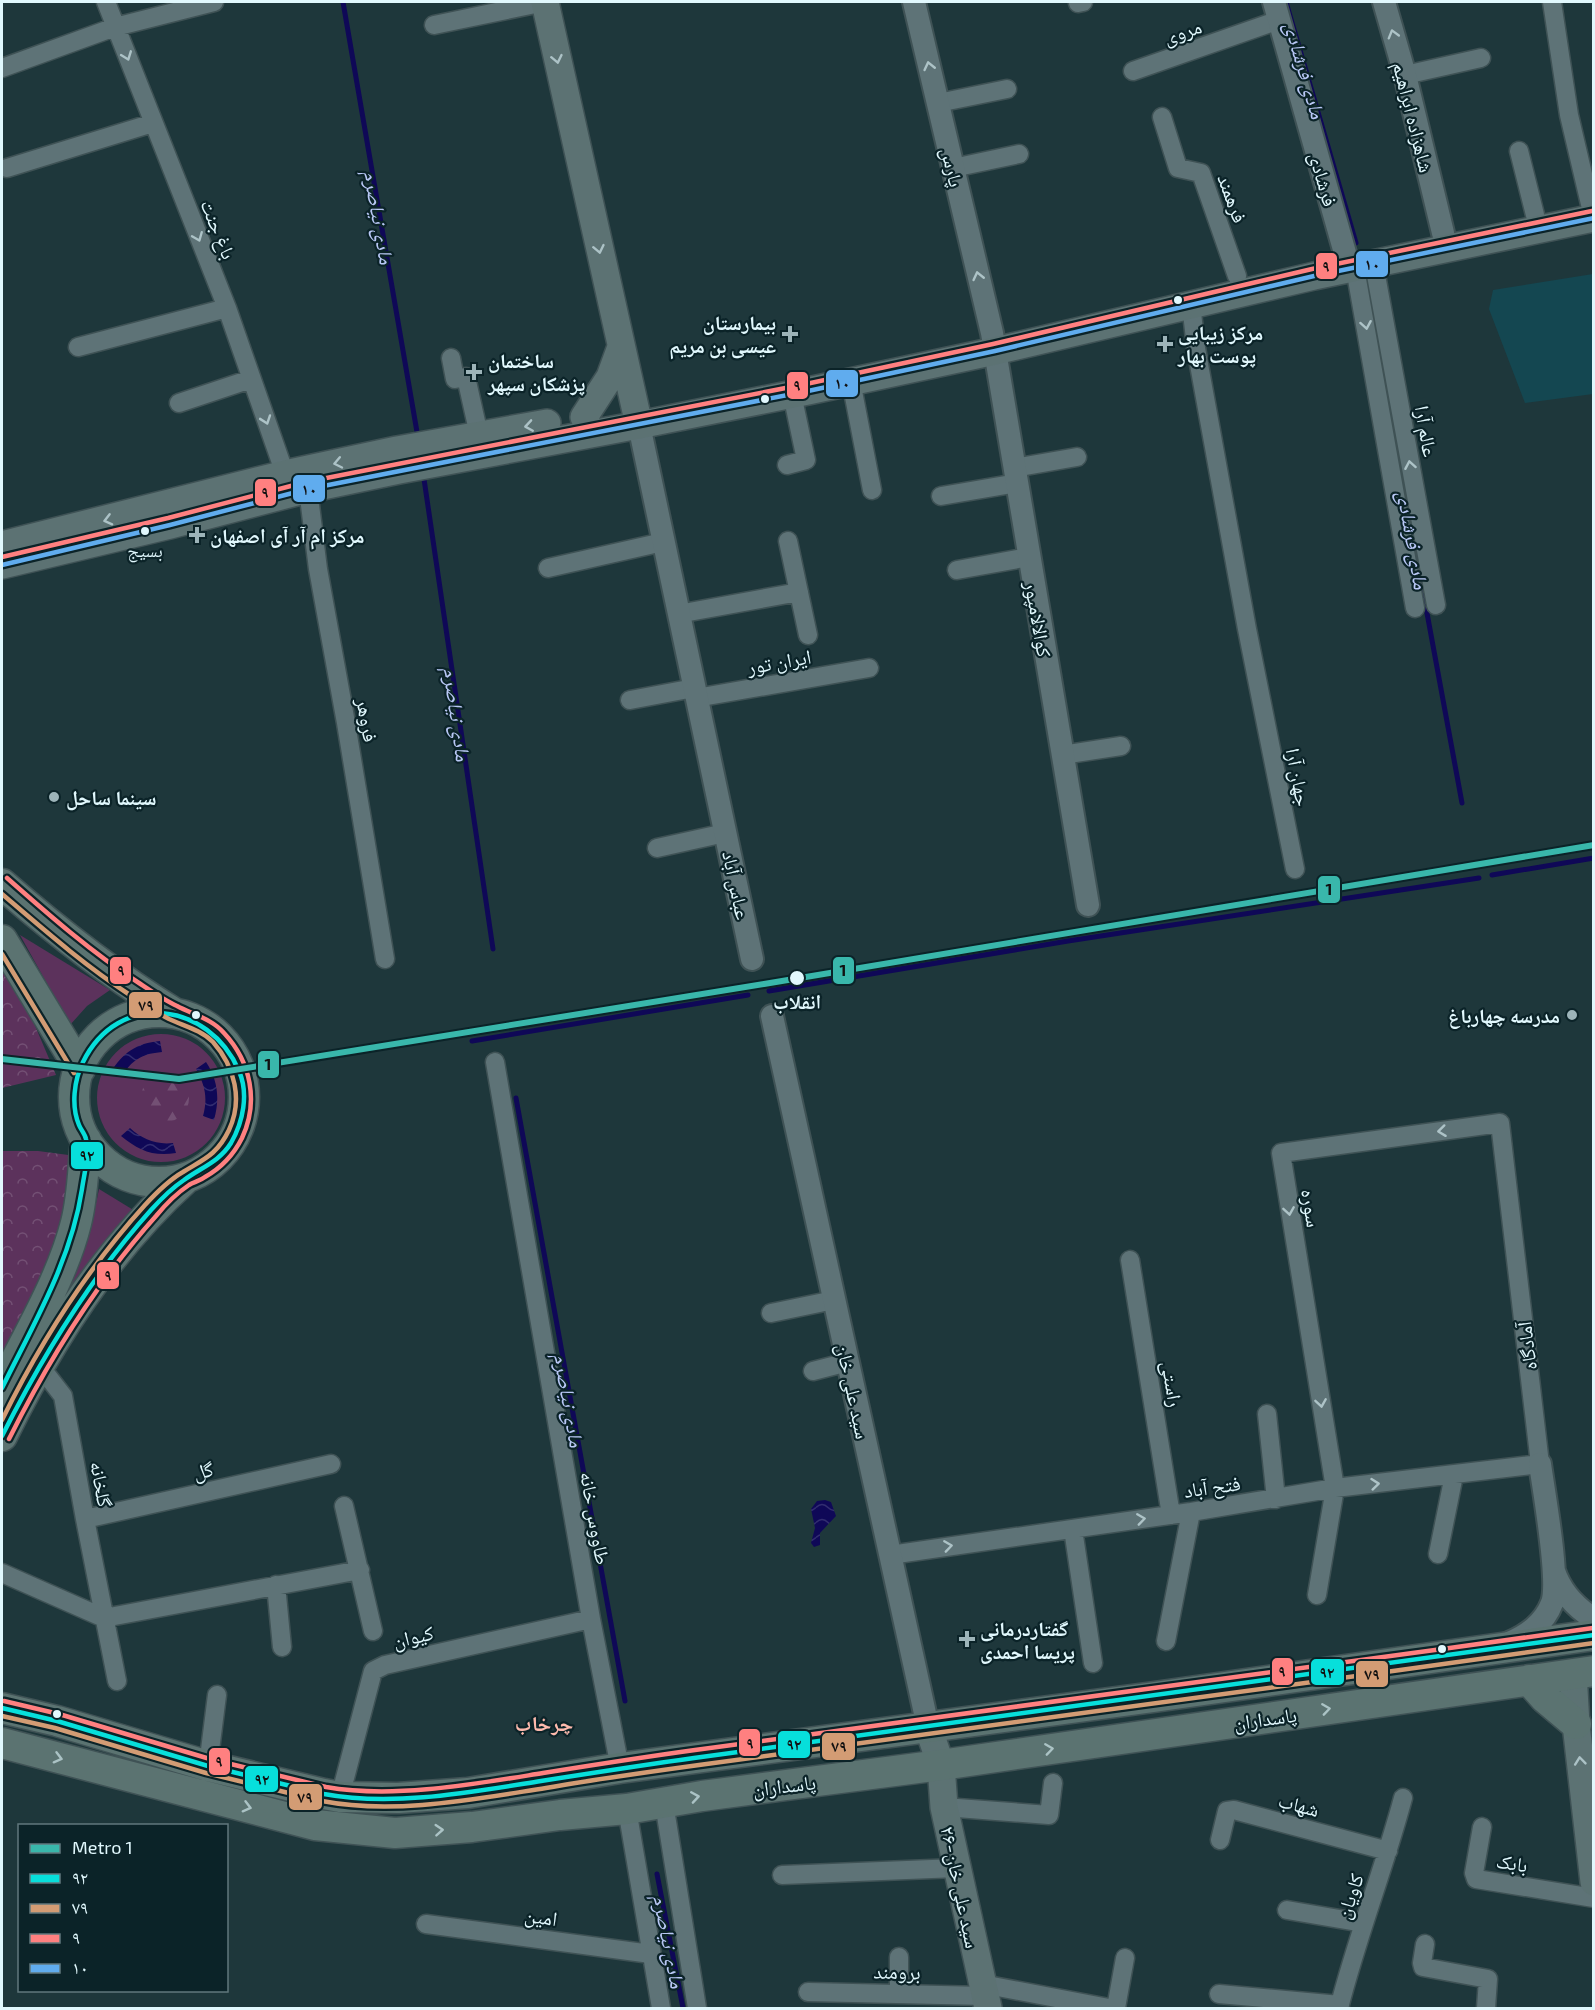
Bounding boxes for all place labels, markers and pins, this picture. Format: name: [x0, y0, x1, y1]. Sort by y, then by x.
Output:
unlabelled marker: [1172, 294, 1184, 306]
place label: بیمارستان عیسی بن مریم: [669, 310, 776, 360]
place label: مرکز زیبایی پوست بهار: [1177, 320, 1263, 368]
marker: بیمارستان عیسی بن مریم: [781, 325, 799, 343]
marker: مرکز زیبایی پوست بهار: [1156, 335, 1174, 353]
place label: ساختمان پزشکان سپهر: [487, 348, 585, 396]
marker: ساختمان پزشکان سپهر: [465, 363, 483, 381]
unlabelled marker: [759, 393, 771, 405]
place label: مرکز ام آر آی اصفهان: [210, 523, 364, 550]
marker: بسیج: [139, 525, 151, 537]
marker: مرکز ام آر آی اصفهان: [188, 526, 206, 544]
place label: بسیج: [127, 539, 163, 563]
place label: سینما ساحل: [66, 785, 156, 811]
marker: سینما ساحل: [47, 790, 61, 804]
marker: انقلاب: [788, 969, 806, 987]
place label: انقلاب: [773, 989, 821, 1014]
place label: مدرسه چهارباغ: [1448, 1003, 1560, 1029]
marker: مدرسه چهارباغ: [1565, 1008, 1579, 1022]
unlabelled marker: [190, 1009, 202, 1021]
place label: گفتاردرمانی پریسا احمدی: [980, 1616, 1075, 1664]
marker: گفتاردرمانی پریسا احمدی: [958, 1630, 976, 1648]
unlabelled marker: [1436, 1643, 1448, 1655]
unlabelled marker: [51, 1708, 63, 1720]

